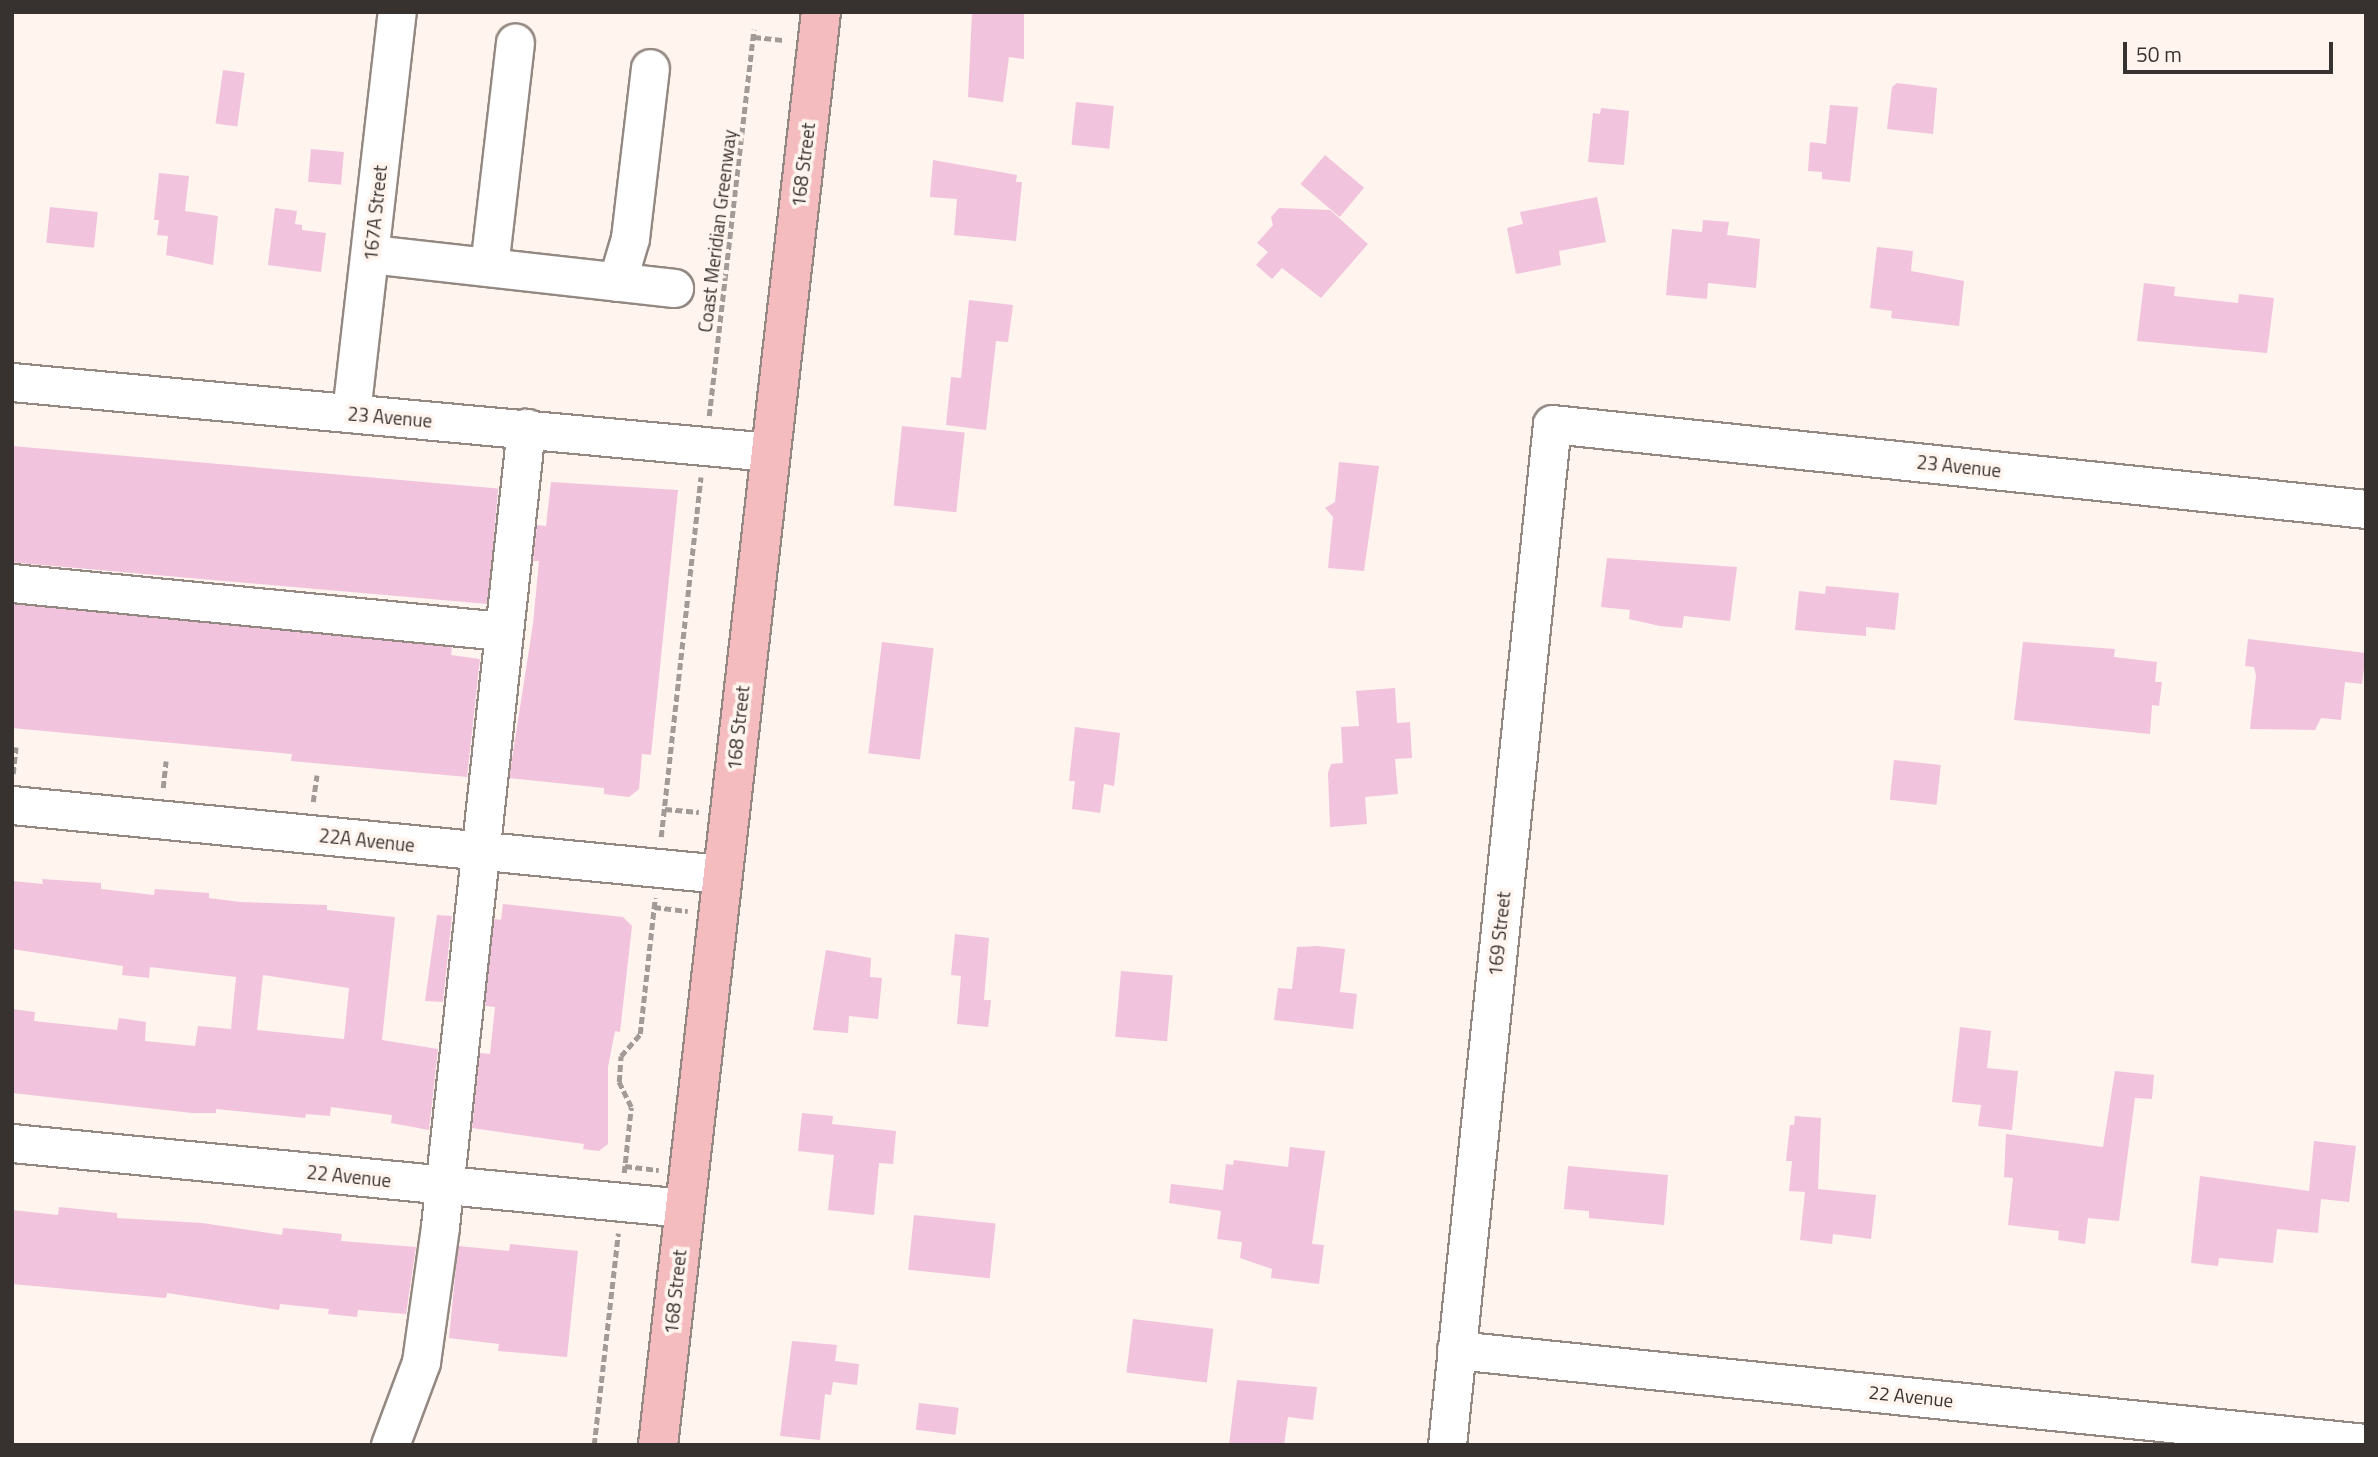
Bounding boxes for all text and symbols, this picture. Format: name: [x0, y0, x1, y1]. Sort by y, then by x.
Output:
scale bar: [2126, 28, 2336, 72]
text: 50 m: [2136, 38, 2182, 70]
street label: 168 Street: [787, 121, 819, 209]
street label: Coast Meridian Greenway: [693, 128, 741, 334]
street label: 167A Street: [359, 164, 391, 262]
street label: 23 Avenue: [347, 402, 433, 432]
street label: 23 Avenue: [1916, 450, 2002, 482]
street label: 168 Street: [722, 685, 754, 771]
street label: 22A Avenue: [318, 824, 416, 856]
street label: 169 Street: [1483, 891, 1515, 977]
street label: 22 Avenue: [306, 1160, 392, 1192]
street label: 168 Street: [659, 1249, 691, 1335]
street label: 22 Avenue: [1868, 1380, 1954, 1412]

